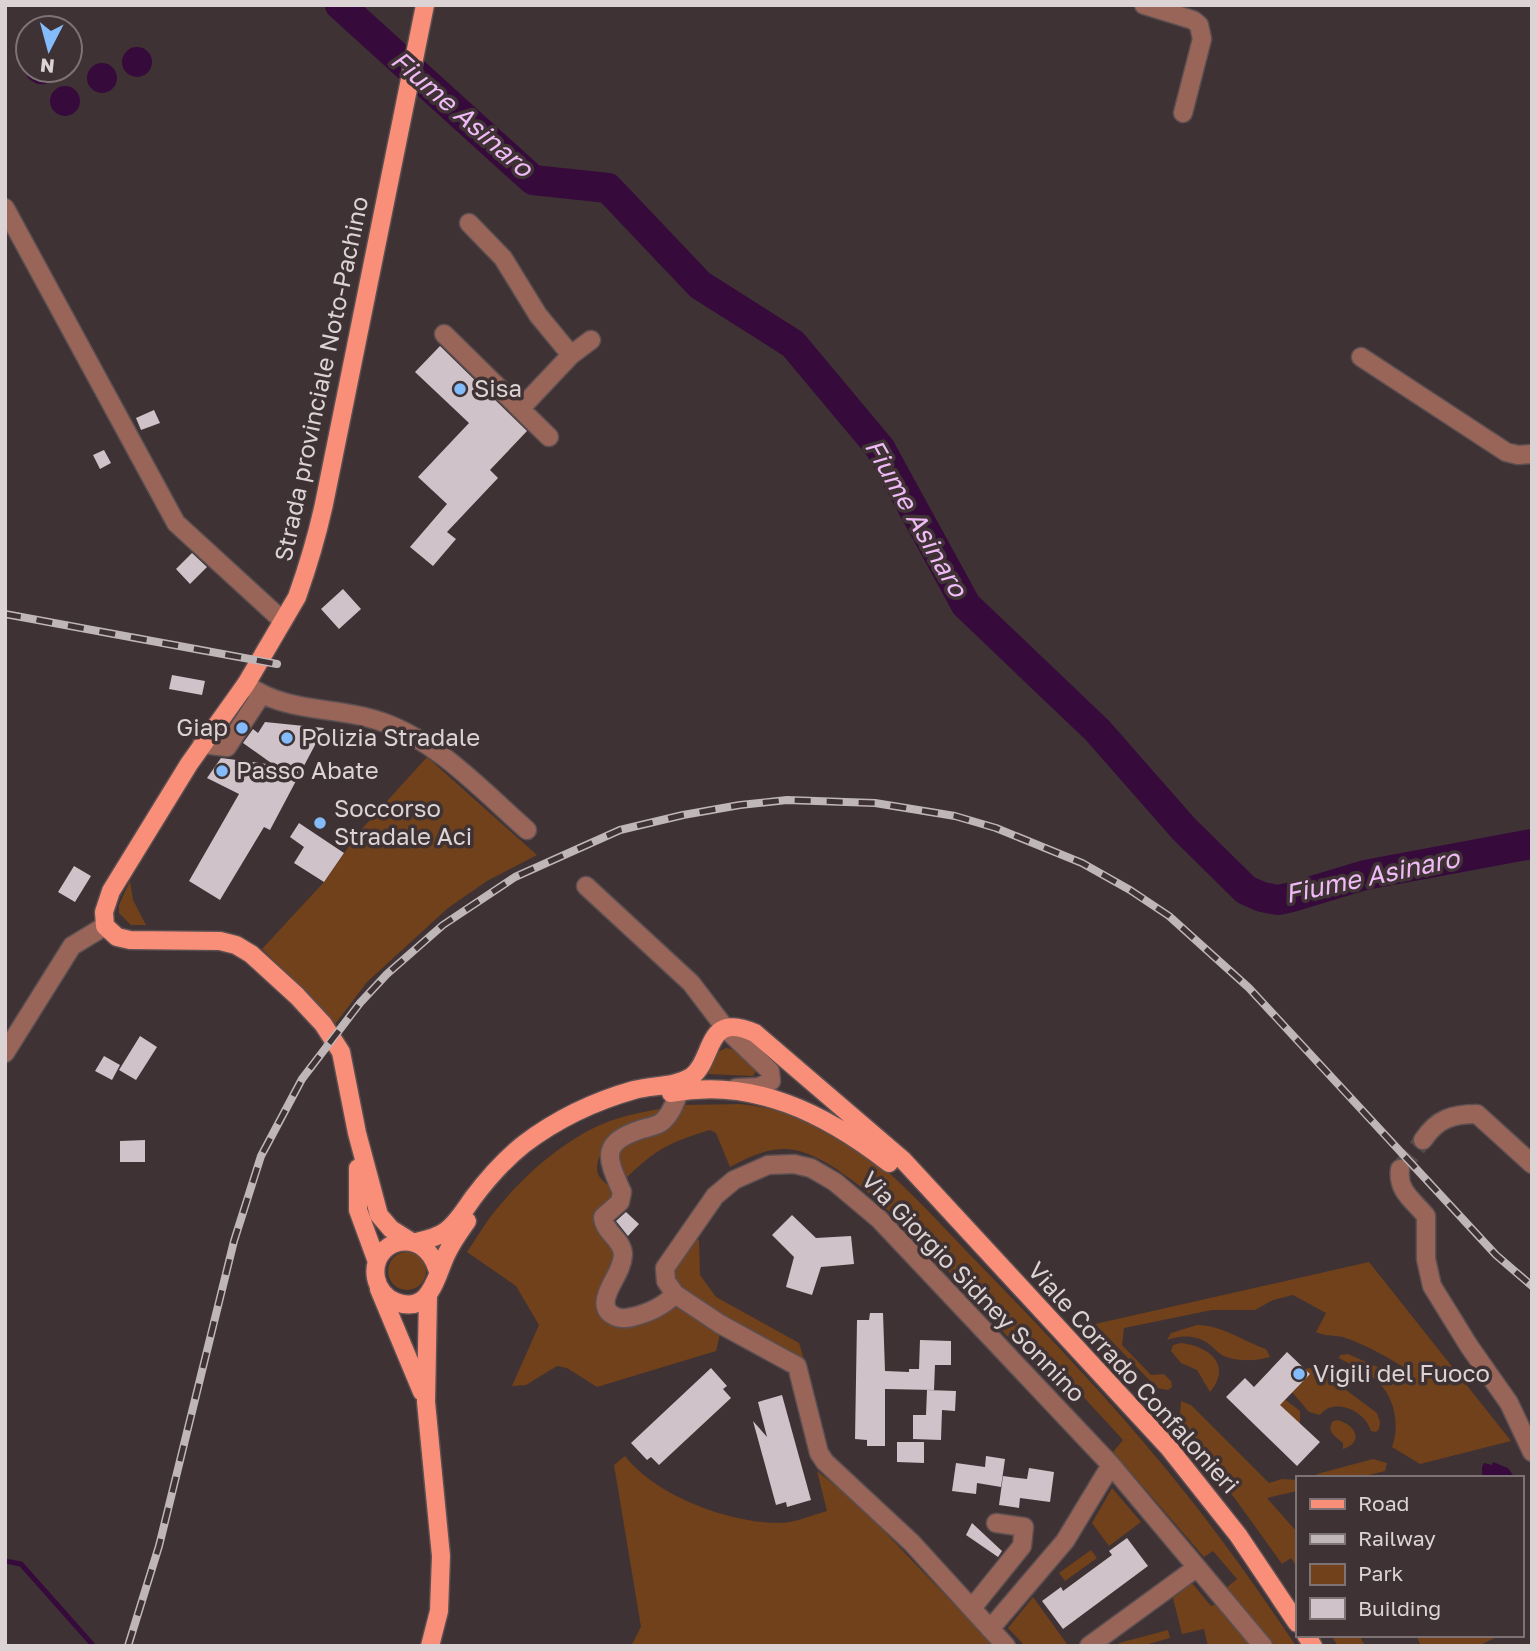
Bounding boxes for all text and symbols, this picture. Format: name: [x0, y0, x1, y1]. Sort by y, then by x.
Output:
north arrow: [14, 14, 84, 84]
water label: Fiume Asinaro: [385, 44, 540, 184]
text: N: [39, 54, 56, 79]
street label: Strada provinciale Noto-Pachino: [268, 193, 373, 564]
place label: Sisa: [474, 373, 522, 402]
marker: Sisa: [452, 381, 468, 397]
water label: Fiume Asinaro: [859, 433, 975, 603]
place label: Giap: [176, 712, 228, 741]
marker: Giap: [234, 720, 250, 736]
place label: Polizia Stradale: [301, 722, 480, 751]
marker: Polizia Stradale: [279, 730, 295, 746]
place label: Passo Abate: [236, 755, 379, 784]
marker: Passo Abate: [214, 763, 230, 779]
place label: Soccorso Stradale Aci: [334, 793, 472, 850]
marker: Soccorso Stradale Aci: [312, 815, 328, 831]
water label: Fiume Asinaro: [1282, 842, 1463, 909]
street label: Via Giorgio Sidney Sonnino: [856, 1165, 1092, 1407]
street label: Viale Corrado Confalonieri: [1022, 1255, 1246, 1499]
place label: Vigili del Fuoco: [1313, 1358, 1490, 1387]
marker: Vigili del Fuoco: [1291, 1366, 1307, 1382]
legend: [1296, 1476, 1523, 1637]
text: Road: [1358, 1490, 1409, 1516]
text: Railway: [1358, 1525, 1436, 1551]
text: Park: [1358, 1560, 1404, 1586]
text: Building: [1358, 1595, 1441, 1621]

